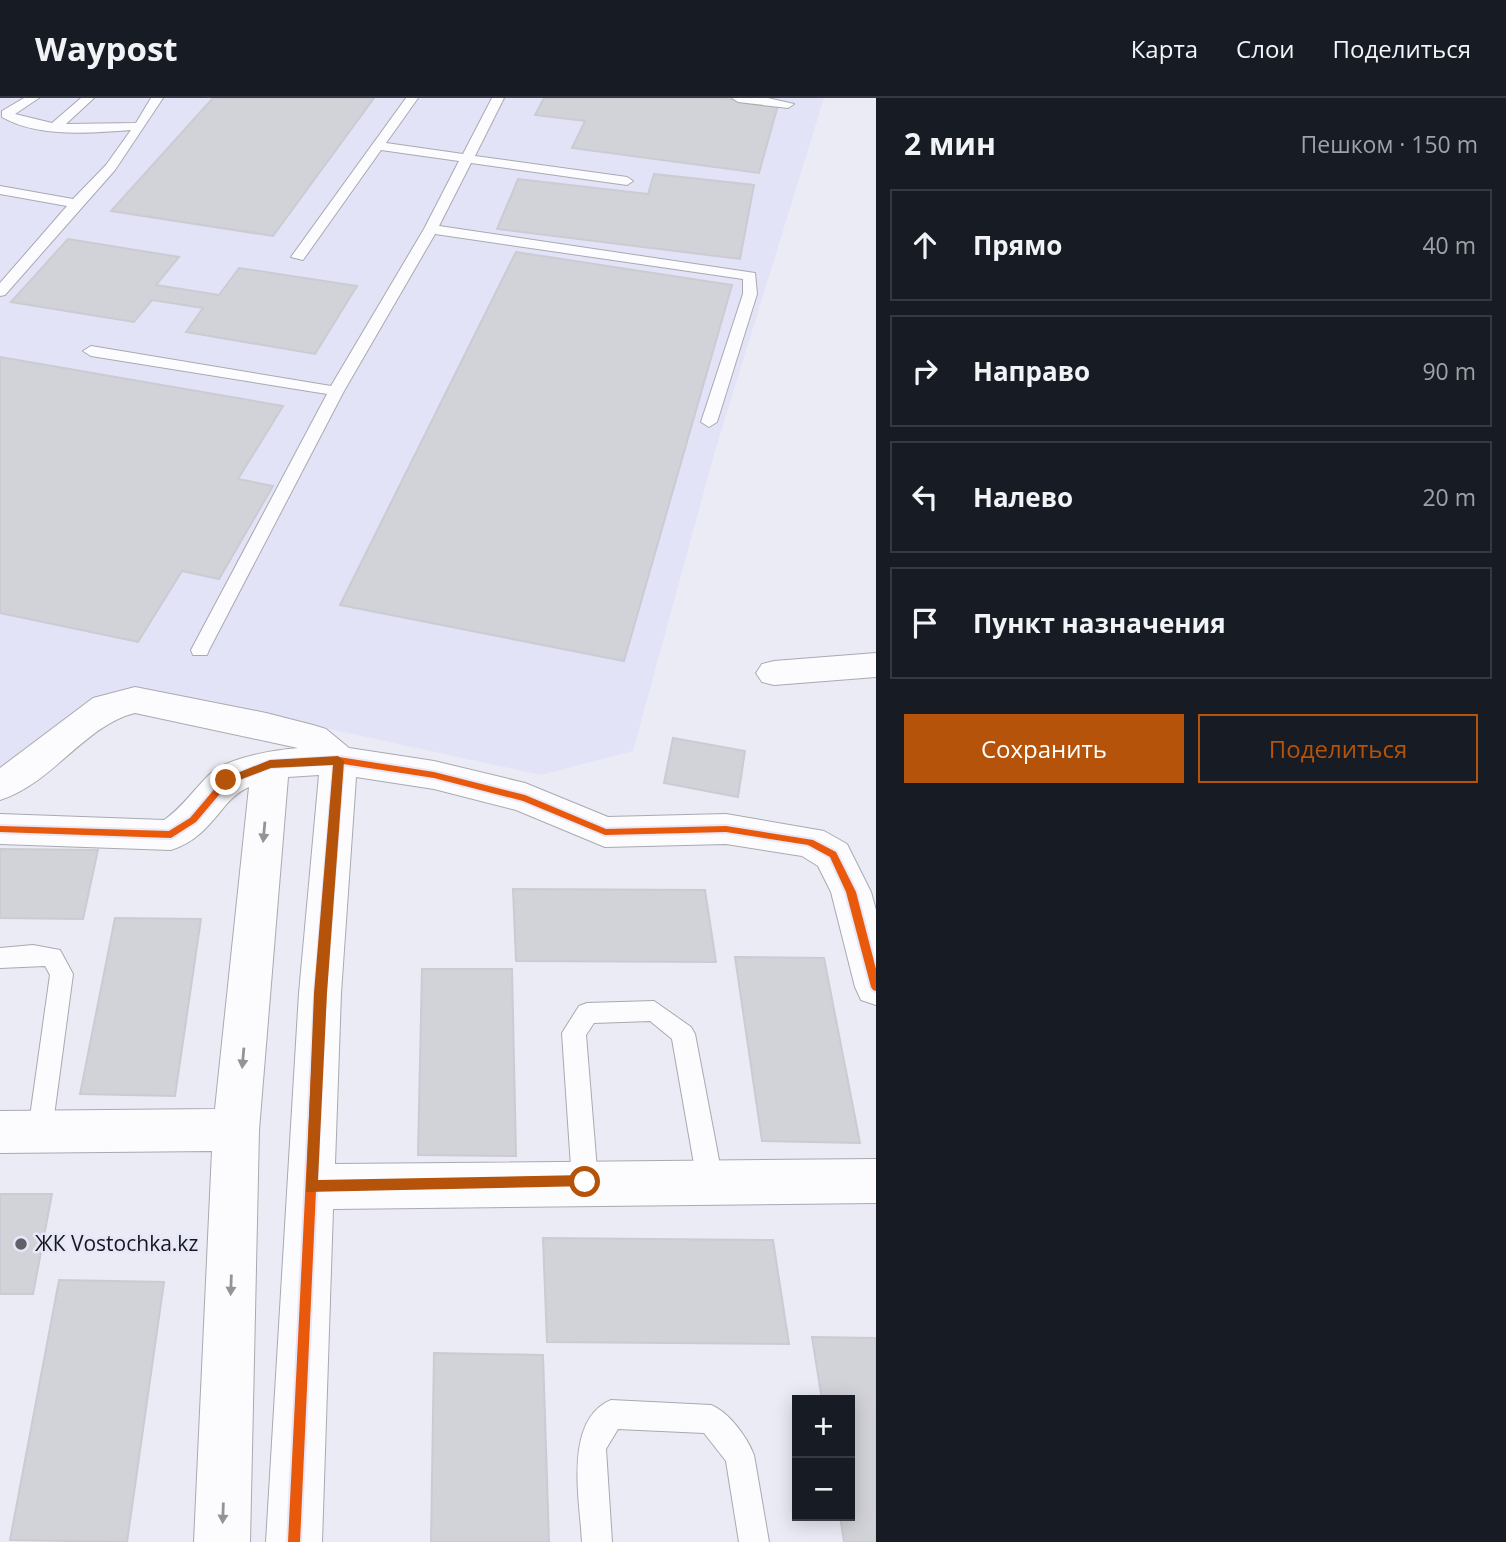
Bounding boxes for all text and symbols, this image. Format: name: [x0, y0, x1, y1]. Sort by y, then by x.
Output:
text: Waypost: [35, 26, 178, 71]
text: Карта: [1131, 32, 1198, 65]
text: Слои: [1236, 32, 1295, 65]
text: Поделиться: [1333, 32, 1471, 65]
text: 2 мин: [904, 123, 996, 164]
text: Пешком · 150 m: [1301, 128, 1478, 160]
icon: ahead: [906, 226, 944, 264]
text: Прямо: [973, 227, 1062, 263]
text: 40 m: [1422, 229, 1476, 261]
icon: right: [906, 352, 944, 390]
text: Направо: [973, 353, 1090, 389]
text: 90 m: [1422, 355, 1476, 387]
icon: left: [906, 478, 944, 516]
text: Налево: [973, 479, 1073, 515]
text: 20 m: [1422, 481, 1476, 513]
icon: arrive: [906, 604, 944, 642]
text: Пункт назначения: [973, 605, 1226, 641]
button: Сохранить: [904, 714, 1184, 783]
button: Поделиться: [1198, 714, 1478, 783]
route end: [210, 764, 241, 795]
one-way arrow: [258, 821, 269, 843]
one-way arrow: [237, 1047, 248, 1069]
route start: [569, 1166, 600, 1197]
place label: ЖК Vostochka.kz: [35, 1229, 198, 1257]
marker: ЖК Vostochka.kz: [13, 1236, 29, 1252]
one-way arrow: [225, 1275, 236, 1297]
map controls: [792, 1395, 855, 1521]
button: +: [792, 1395, 855, 1458]
button: −: [792, 1458, 855, 1521]
one-way arrow: [217, 1502, 229, 1524]

